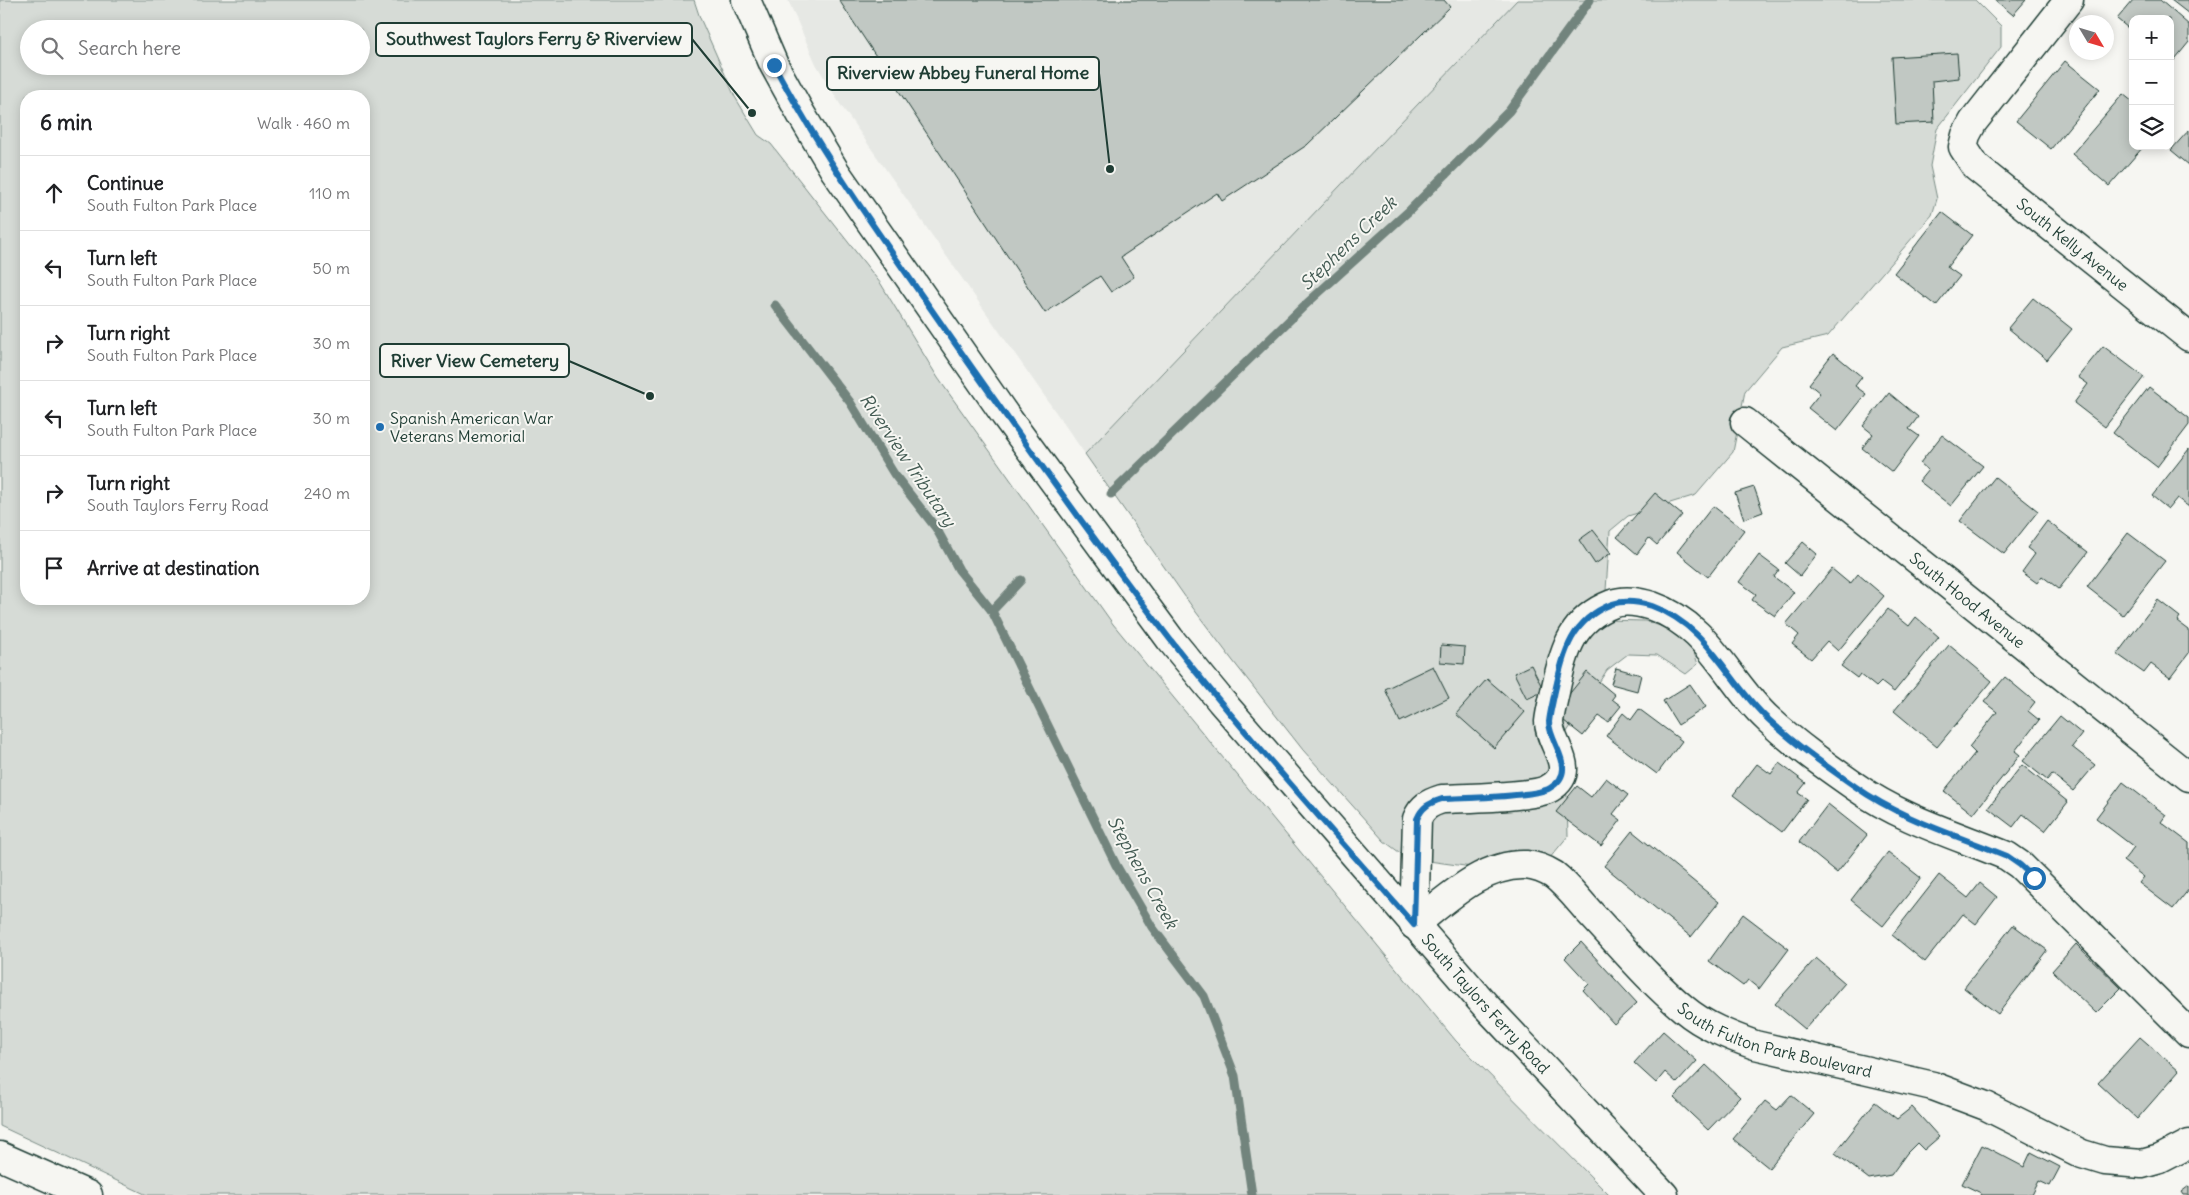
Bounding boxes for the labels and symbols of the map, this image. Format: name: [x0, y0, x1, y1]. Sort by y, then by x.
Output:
north arrow: [2069, 15, 2114, 60]
callout: Southwest Taylors Ferry & Riverview: [376, 23, 692, 56]
text: Southwest Taylors Ferry & Riverview: [386, 27, 683, 50]
route end: [763, 54, 786, 77]
callout: Riverview Abbey Funeral Home: [827, 57, 1099, 90]
text: Riverview Abbey Funeral Home: [837, 61, 1089, 84]
water label: Stephens Creek: [1295, 190, 1402, 295]
street label: South Kelly Avenue: [2013, 193, 2133, 295]
callout: River View Cemetery: [380, 344, 569, 377]
text: River View Cemetery: [391, 349, 559, 372]
water label: Riverview Tributary: [855, 389, 962, 533]
place label: Spanish American War Veterans Memorial: [390, 408, 554, 446]
marker: Spanish American War Veterans Memorial: [374, 421, 386, 433]
street label: South Hood Avenue: [1906, 548, 2029, 652]
water label: Stephens Creek: [1102, 811, 1184, 934]
route start: [2023, 867, 2046, 890]
street label: South Taylors Ferry Road: [1417, 929, 1554, 1078]
street label: South Fulton Park Boulevard: [1673, 998, 1874, 1082]

